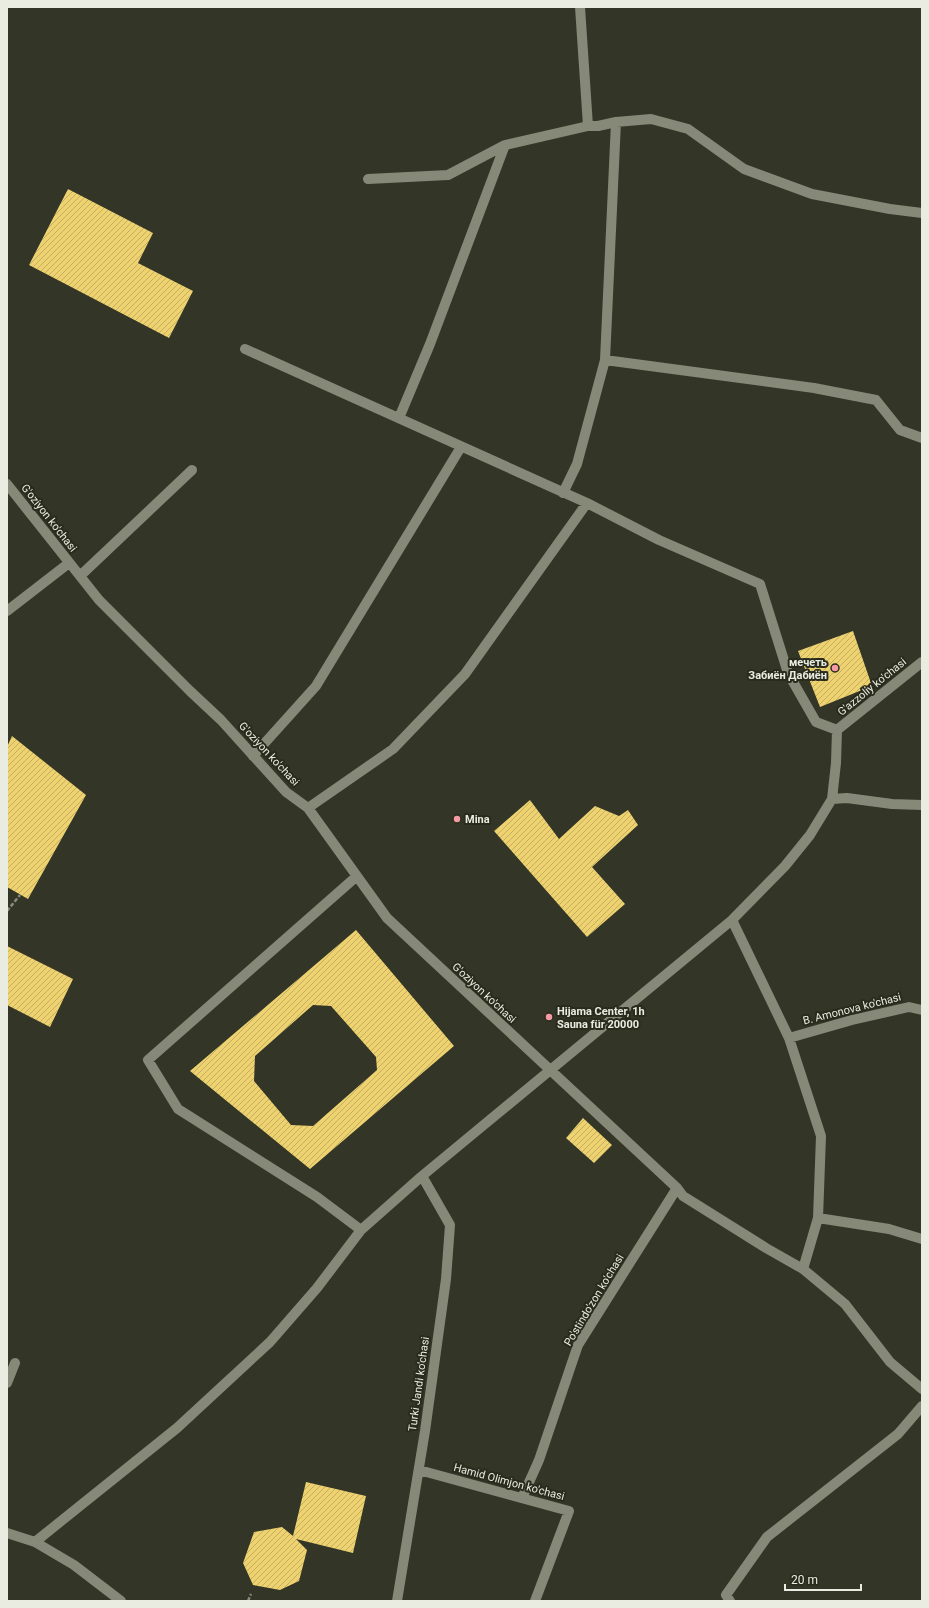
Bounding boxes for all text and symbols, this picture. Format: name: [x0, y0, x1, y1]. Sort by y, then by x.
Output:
street label: G'oziyon ko'chasi: [18, 481, 80, 555]
street label: G'azzoliy ko'chasi: [835, 655, 909, 719]
place label: мечеть Забиён Дабиён: [748, 656, 827, 682]
marker: мечеть Забиён Дабиён: [830, 663, 840, 673]
street label: G'oziyon ko'chasi: [236, 719, 302, 789]
place label: Mina: [465, 813, 490, 826]
marker: Mina: [452, 814, 462, 824]
street label: G'oziyon ko'chasi: [449, 960, 519, 1026]
street label: B. Amonova ko'chasi: [802, 991, 902, 1027]
place label: Hijama Center, 1h Sauna für 20000: [557, 1005, 645, 1031]
marker: Hijama Center, 1h Sauna für 20000: [544, 1012, 554, 1022]
street label: Po'stindo'zon ko'chasi: [561, 1252, 627, 1348]
street label: Turki Jandi ko'chasi: [406, 1336, 432, 1432]
street label: Hamid Olimjon ko'chasi: [452, 1461, 566, 1503]
scale bar: [785, 1566, 861, 1592]
text: 20 m: [791, 1573, 818, 1587]

